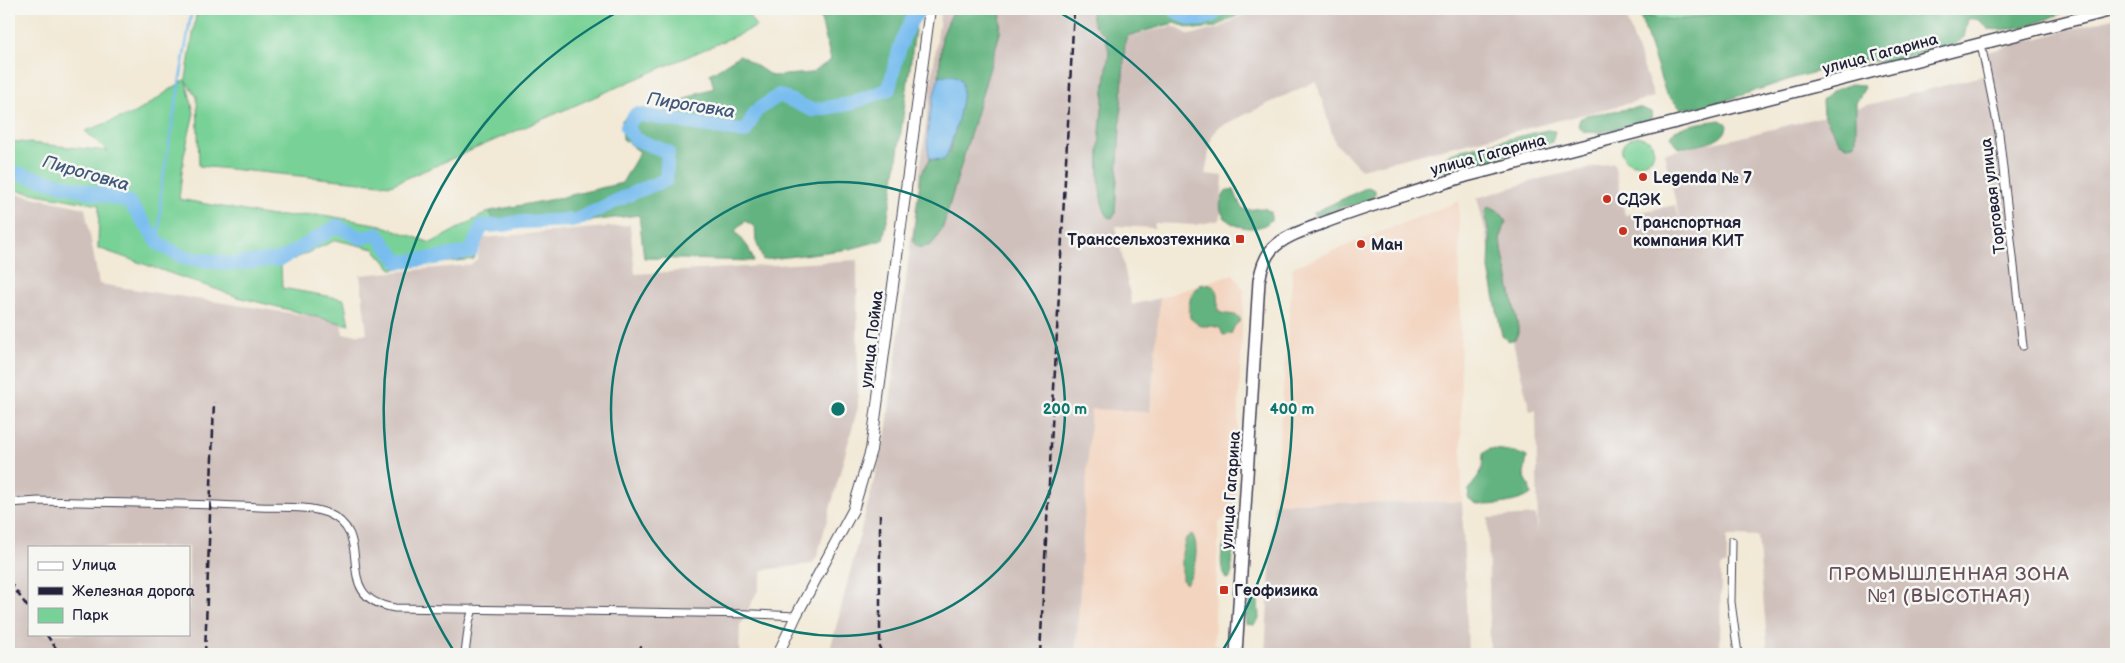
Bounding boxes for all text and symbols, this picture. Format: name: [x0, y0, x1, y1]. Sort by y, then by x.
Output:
street label: улица Гагарина: [1821, 30, 1941, 79]
water label: Пироговка: [645, 88, 737, 123]
street label: улица Гагарина: [1429, 131, 1549, 180]
street label: Торговая улица: [1977, 136, 2010, 255]
water label: Пироговка: [40, 151, 132, 196]
place label: Legenda № 7: [1653, 169, 1752, 188]
marker: Legenda № 7: [1637, 171, 1649, 183]
place label: СДЭК: [1617, 191, 1661, 210]
marker: СДЭК: [1601, 193, 1613, 205]
place label: Транспортная компания КИТ: [1633, 214, 1744, 251]
marker: Транспортная компания КИТ: [1617, 225, 1629, 237]
place label: Транссельхозтехника: [1067, 231, 1231, 250]
marker: Транссельхозтехника: [1234, 233, 1246, 245]
place label: Ман: [1371, 236, 1403, 255]
marker: Ман: [1355, 238, 1367, 250]
street label: улица Пойма: [857, 289, 888, 389]
centre of rings: [829, 400, 847, 418]
text: 200 m: [1043, 400, 1087, 419]
text: 400 m: [1270, 400, 1314, 419]
street label: улица Гагарина: [1218, 430, 1245, 550]
legend: [28, 546, 190, 636]
text: Улица: [72, 556, 117, 575]
district label: ПРОМЫШЛЕННАЯ ЗОНА №1 (ВЫСОТНАЯ): [1828, 563, 2070, 608]
text: Железная дорога: [72, 582, 195, 601]
place label: Геофизика: [1234, 582, 1318, 601]
marker: Геофизика: [1218, 584, 1230, 596]
text: Парк: [72, 606, 109, 625]

